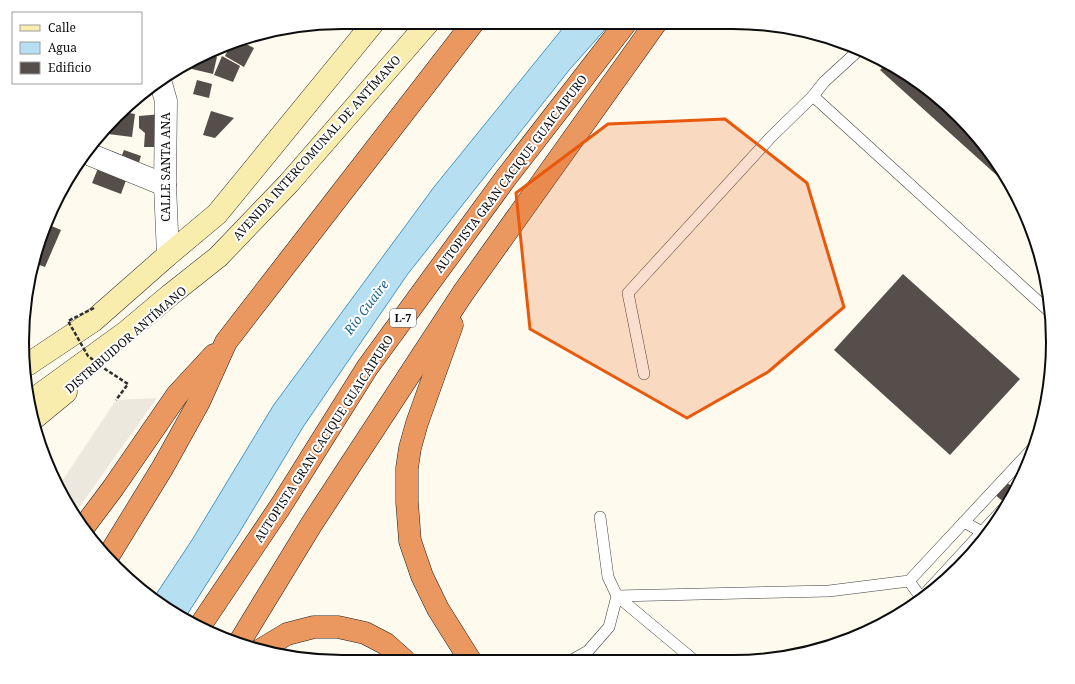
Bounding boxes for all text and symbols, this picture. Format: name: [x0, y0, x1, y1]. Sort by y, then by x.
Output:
legend: [12, 12, 142, 84]
text: Calle: [48, 19, 76, 36]
text: Agua: [48, 39, 77, 56]
street label: AVENIDA INTERCOMUNAL DE ANTÍMANO: [229, 51, 404, 244]
text: Edificio: [48, 59, 91, 76]
street label: AUTOPISTA GRAN CACIQUE GUAICAIPURO: [430, 71, 591, 276]
street label: CALLE SANTA ANA: [157, 112, 174, 222]
water label: Río Guaire: [339, 275, 393, 339]
street label: DISTRIBUIDOR ANTÍMANO: [61, 282, 190, 397]
road number: L-7: [390, 309, 416, 327]
street label: AUTOPISTA GRAN CACIQUE GUAICAIPURO: [250, 332, 397, 546]

